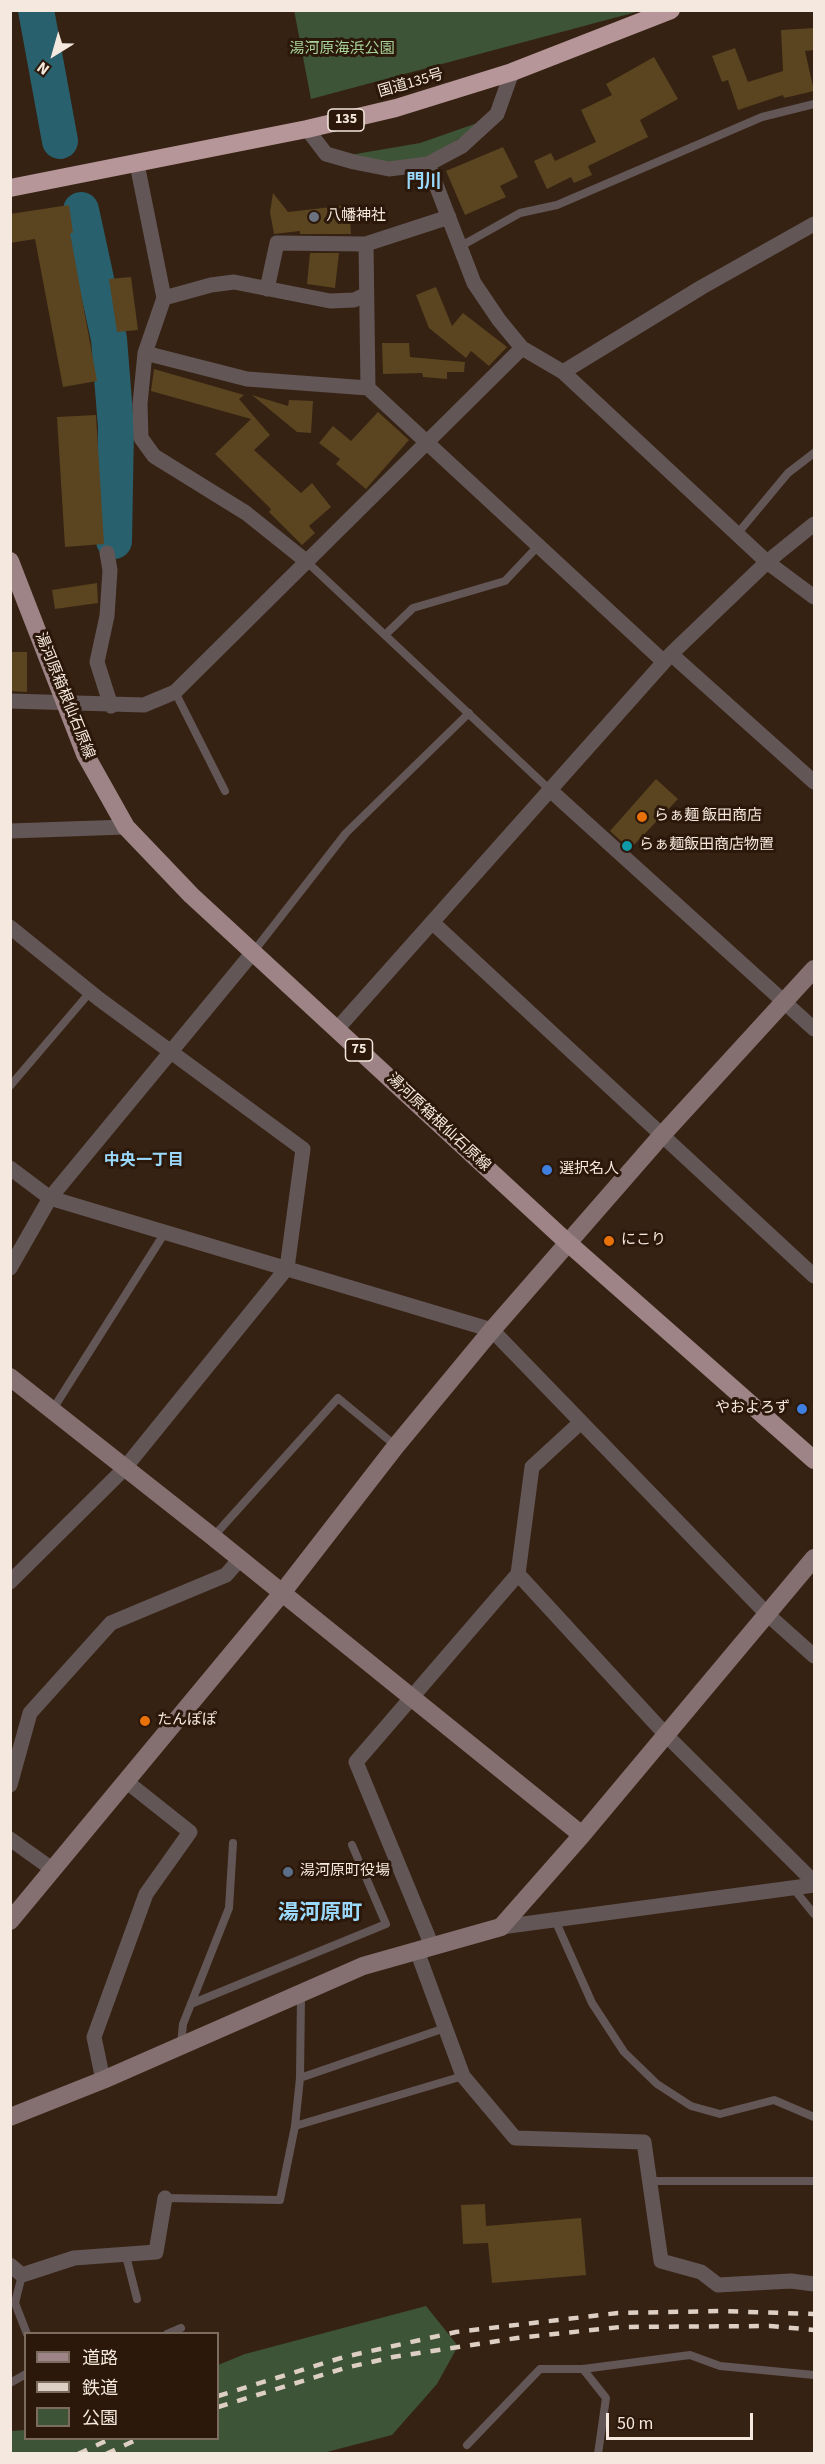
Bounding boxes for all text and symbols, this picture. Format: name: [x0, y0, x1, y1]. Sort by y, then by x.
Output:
north arrow: [24, 24, 84, 84]
park label: 湯河原海浜公園: [290, 41, 394, 59]
text: N: [32, 56, 54, 80]
street label: 国道135号: [376, 66, 446, 102]
road number: 135: [328, 109, 364, 131]
district label: 門川: [406, 172, 442, 194]
place label: 八幡神社: [326, 208, 386, 226]
marker: 八幡神社: [307, 210, 321, 224]
street label: 湯河原箱根仙石原線: [30, 630, 98, 762]
place label: らぁ麺 飯田商店: [654, 808, 762, 826]
marker: らぁ麺 飯田商店: [635, 810, 649, 824]
place label: らぁ麺飯田商店物置: [639, 837, 774, 855]
marker: らぁ麺飯田商店物置: [620, 839, 634, 853]
road number: 75: [346, 1039, 372, 1061]
street label: 湯河原箱根仙石原線: [382, 1070, 494, 1176]
district label: 中央一丁目: [104, 1151, 184, 1171]
place label: 選択名人: [559, 1161, 619, 1179]
marker: 選択名人: [540, 1163, 554, 1177]
place label: にこり: [621, 1232, 666, 1250]
marker: にこり: [602, 1234, 616, 1248]
place label: やおよろず: [715, 1400, 790, 1418]
marker: やおよろず: [795, 1402, 809, 1416]
place label: たんぽぽ: [157, 1712, 217, 1730]
marker: たんぽぽ: [138, 1714, 152, 1728]
place label: 湯河原町役場: [300, 1863, 390, 1881]
marker: 湯河原町役場: [281, 1865, 295, 1879]
district label: 湯河原町: [278, 1901, 362, 1927]
legend: [24, 2332, 219, 2440]
text: 道路: [82, 2346, 118, 2371]
text: 鉄道: [82, 2376, 118, 2401]
scale bar: [609, 2401, 756, 2439]
text: 公園: [82, 2406, 118, 2431]
text: 50 m: [617, 2411, 653, 2436]

